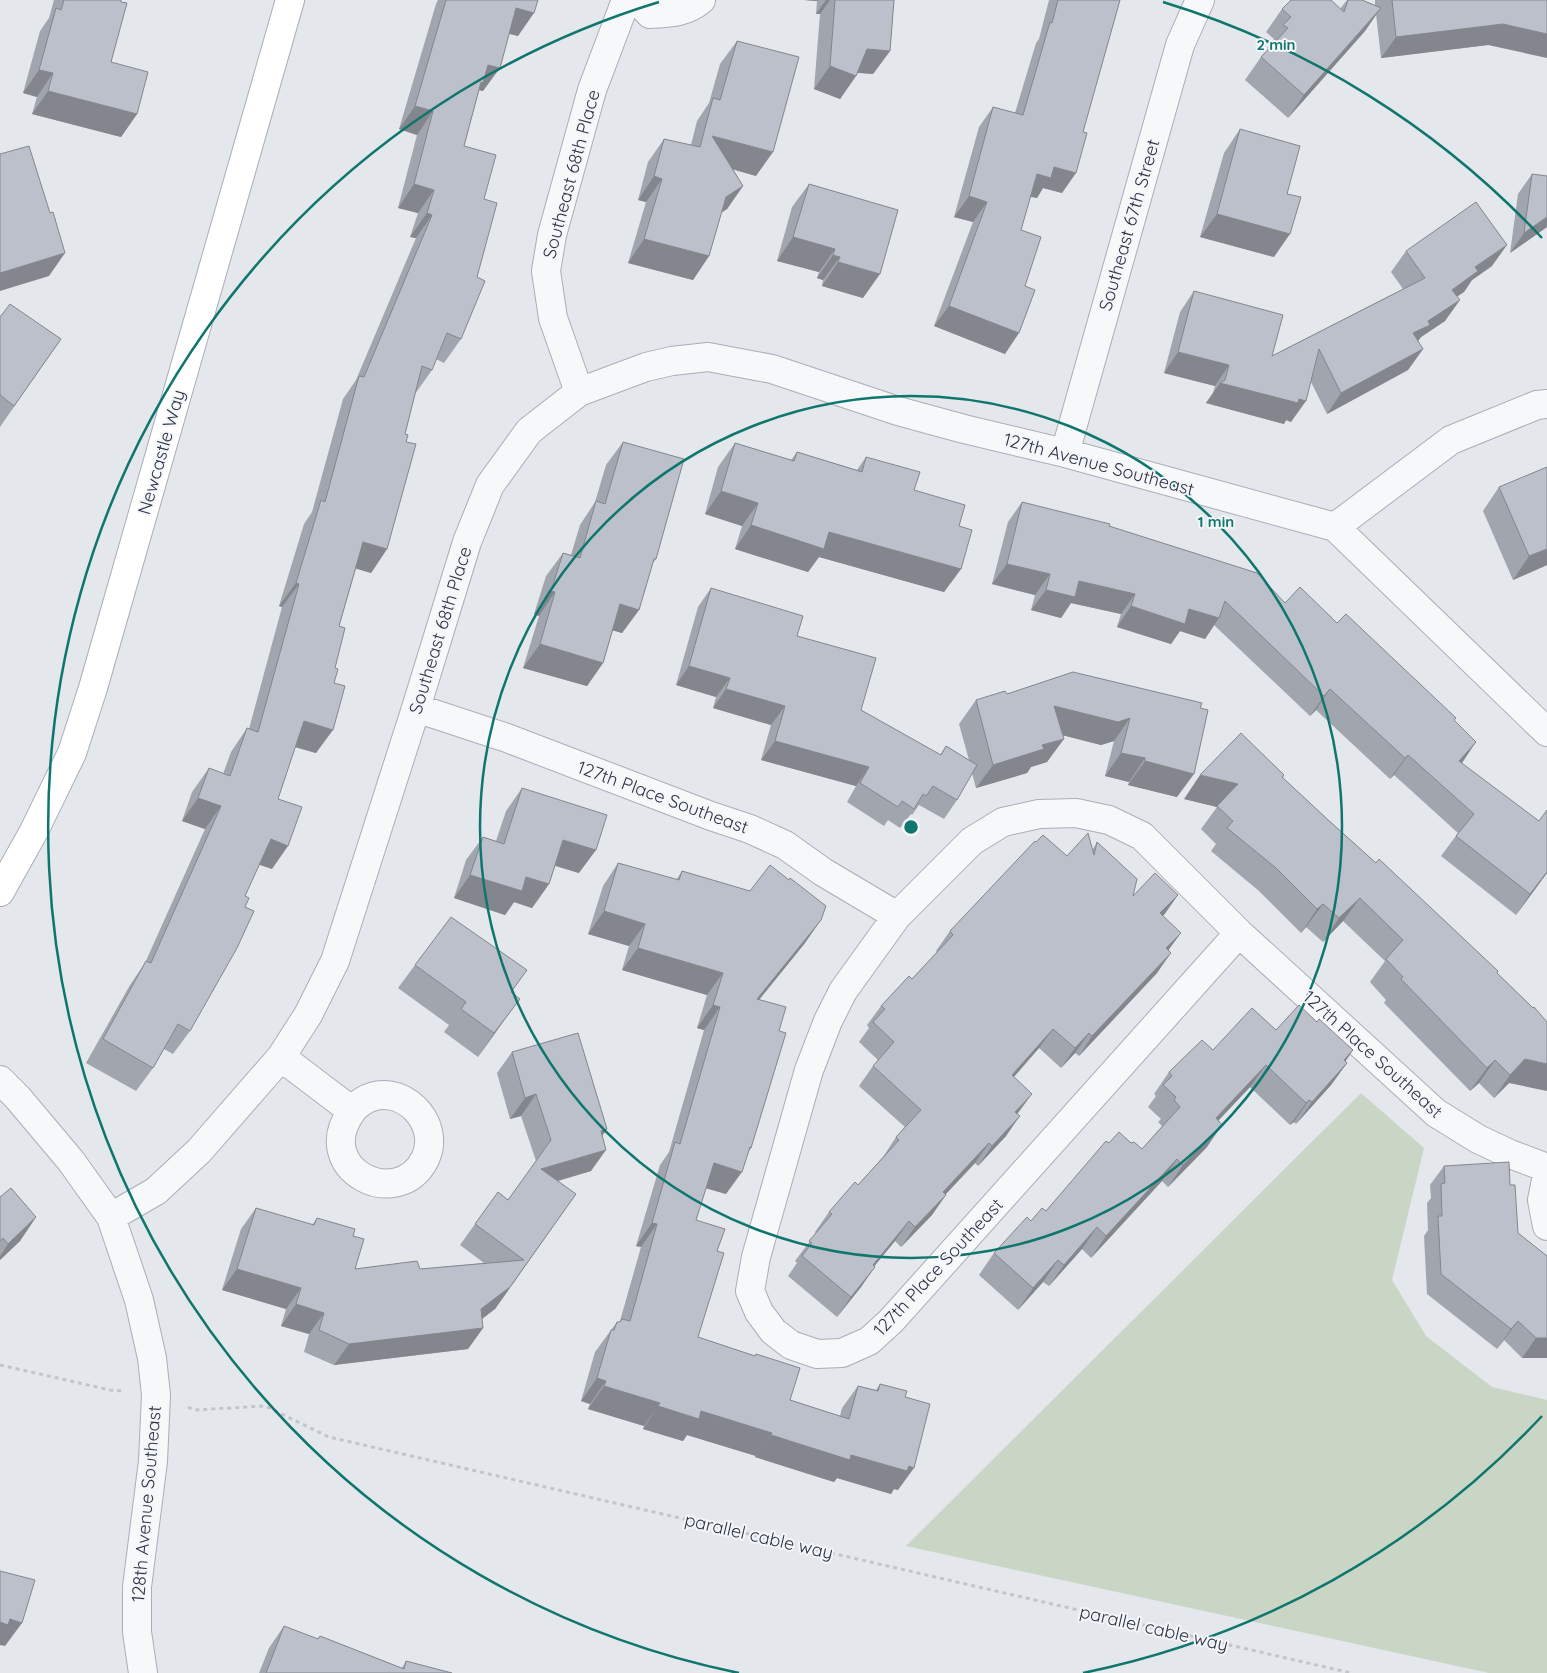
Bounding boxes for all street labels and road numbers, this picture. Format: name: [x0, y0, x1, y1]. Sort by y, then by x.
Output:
street label: Southeast 68th Place: [537, 87, 605, 261]
street label: Southeast 67th Street: [1093, 137, 1165, 313]
street label: Newcastle Way: [132, 387, 190, 517]
street label: 127th Avenue Southeast: [1001, 427, 1197, 501]
street label: Southeast 68th Place: [404, 543, 476, 717]
street label: 127th Place Southeast: [574, 755, 752, 839]
street label: 127th Place Southeast: [1298, 985, 1448, 1123]
street label: 127th Place Southeast: [868, 1193, 1008, 1341]
street label: 128th Avenue Southeast: [126, 1405, 166, 1603]
street label: parallel cable way: [683, 1508, 835, 1564]
street label: parallel cable way: [1078, 1600, 1230, 1656]

